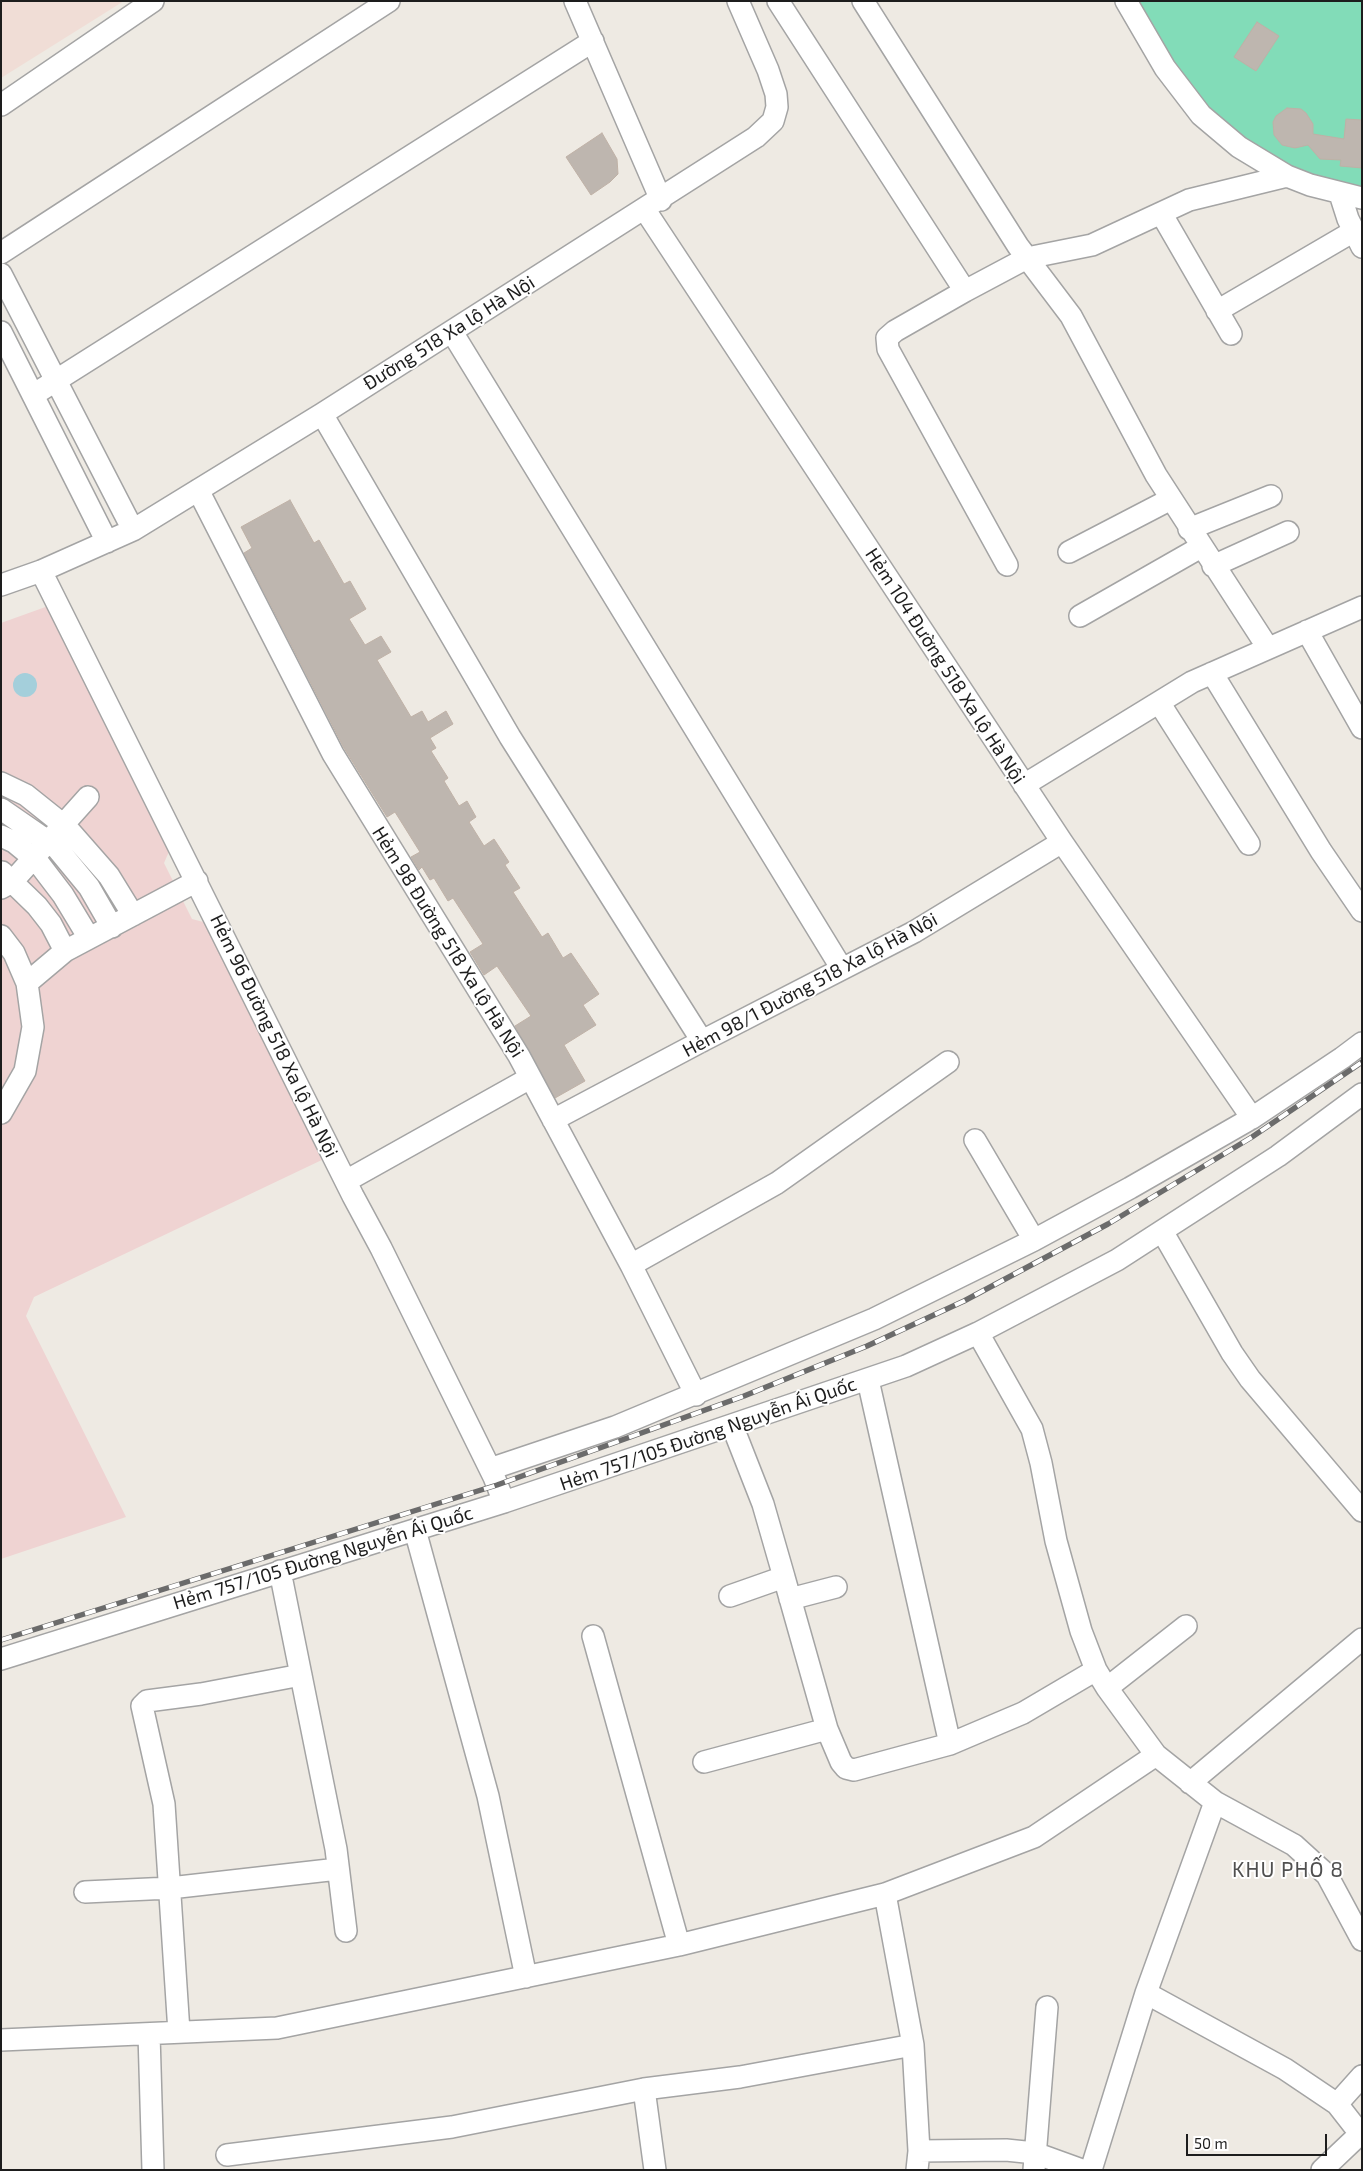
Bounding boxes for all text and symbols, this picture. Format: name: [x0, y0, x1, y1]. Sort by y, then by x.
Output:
street label: Đường 518 Xa lộ Hà Nội: [359, 271, 539, 395]
street label: Hẻm 104 Đường 518 Xa lộ Hà Nội: [860, 544, 1030, 788]
street label: Hẻm 98 Đường 518 Xa lộ Hà Nội: [367, 822, 529, 1062]
street label: Hẻm 98/1 Đường 518 Xa lộ Hà Nội: [679, 908, 941, 1062]
street label: Hẻm 96 Đường 518 Xa lộ Hà Nội: [205, 911, 343, 1161]
street label: Hẻm 757/105 Đường Nguyễn Ái Quốc: [557, 1372, 859, 1496]
street label: Hẻm 757/105 Đường Nguyễn Ái Quốc: [170, 1501, 476, 1615]
district label: KHU PHỐ 8: [1231, 1857, 1345, 1883]
scale bar: [1188, 2124, 1329, 2156]
text: 50 m: [1194, 2134, 1228, 2152]

